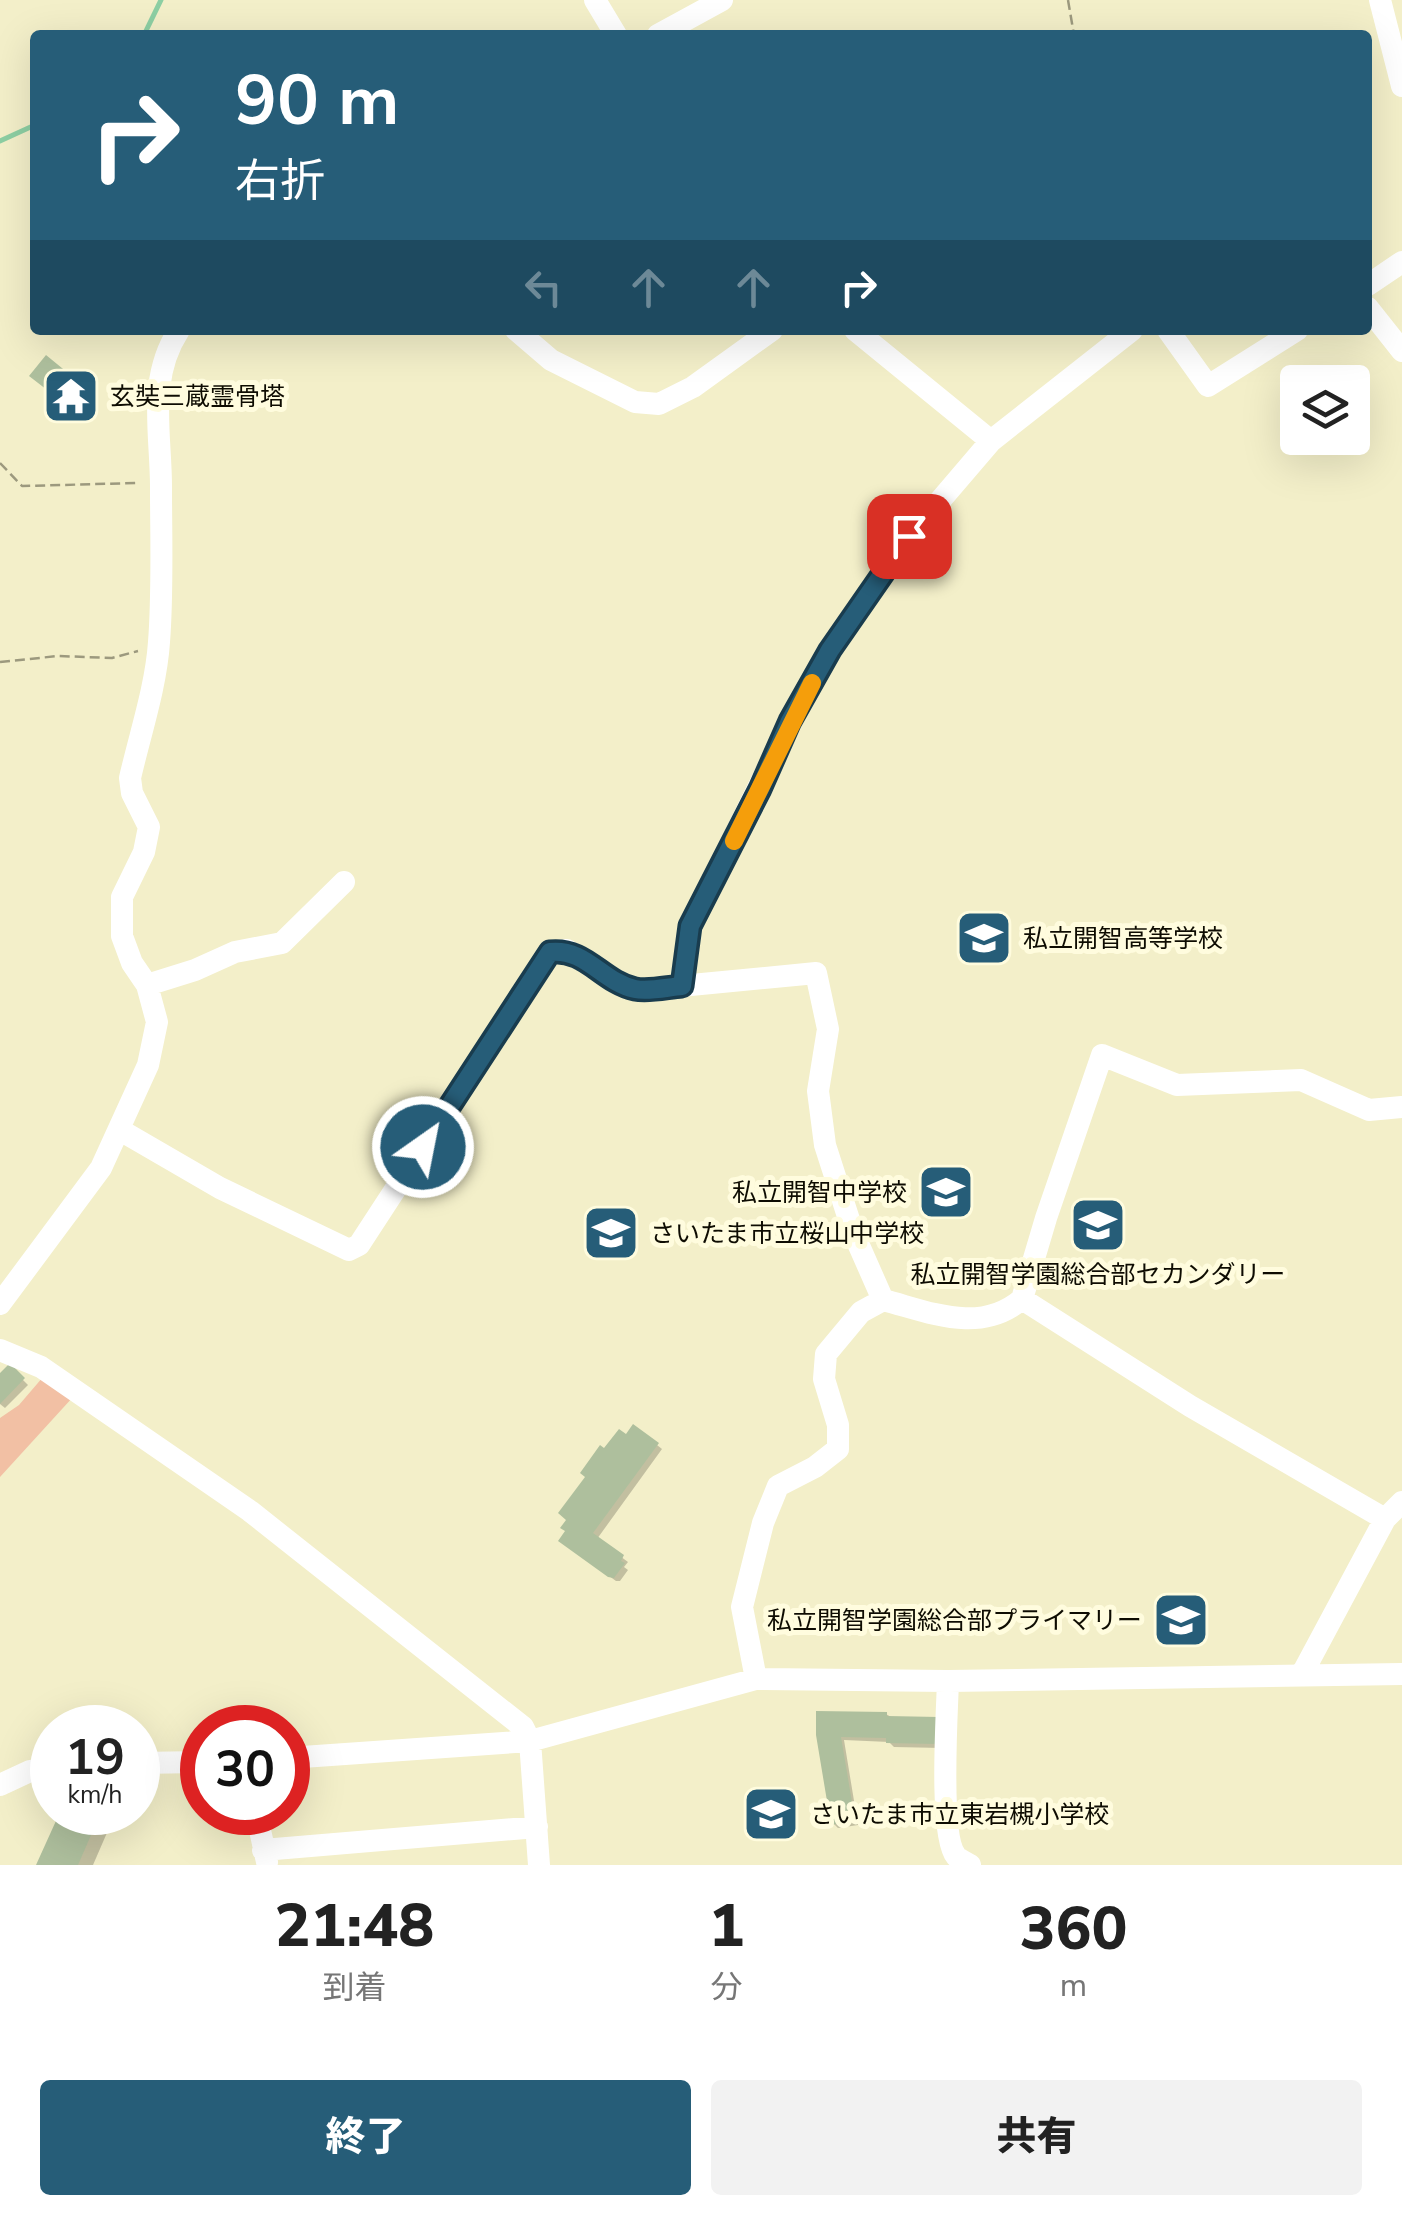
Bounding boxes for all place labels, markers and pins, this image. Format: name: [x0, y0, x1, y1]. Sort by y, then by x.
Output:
temple icon: 玄奘三蔵霊骨塔: [41, 366, 101, 426]
place label: 玄奘三蔵霊骨塔: [110, 380, 285, 414]
pin: [867, 494, 952, 579]
school or university icon: 私立開智高等学校: [954, 908, 1014, 968]
place label: 私立開智高等学校: [1023, 922, 1223, 956]
school or university icon: 私立開智中学校: [916, 1162, 976, 1222]
place label: 私立開智中学校: [732, 1176, 907, 1210]
school or university icon: 私立開智学園総合部セカンダリー: [1068, 1195, 1128, 1255]
school or university icon: さいたま市立桜山中学校: [581, 1203, 641, 1263]
place label: さいたま市立桜山中学校: [650, 1217, 924, 1251]
place label: 私立開智学園総合部セカンダリー: [910, 1258, 1286, 1292]
school or university icon: 私立開智学園総合部プライマリー: [1151, 1590, 1211, 1650]
place label: 私立開智学園総合部プライマリー: [767, 1604, 1142, 1638]
school or university icon: さいたま市立東岩槻小学校: [741, 1784, 801, 1844]
place label: さいたま市立東岩槻小学校: [810, 1798, 1109, 1832]

